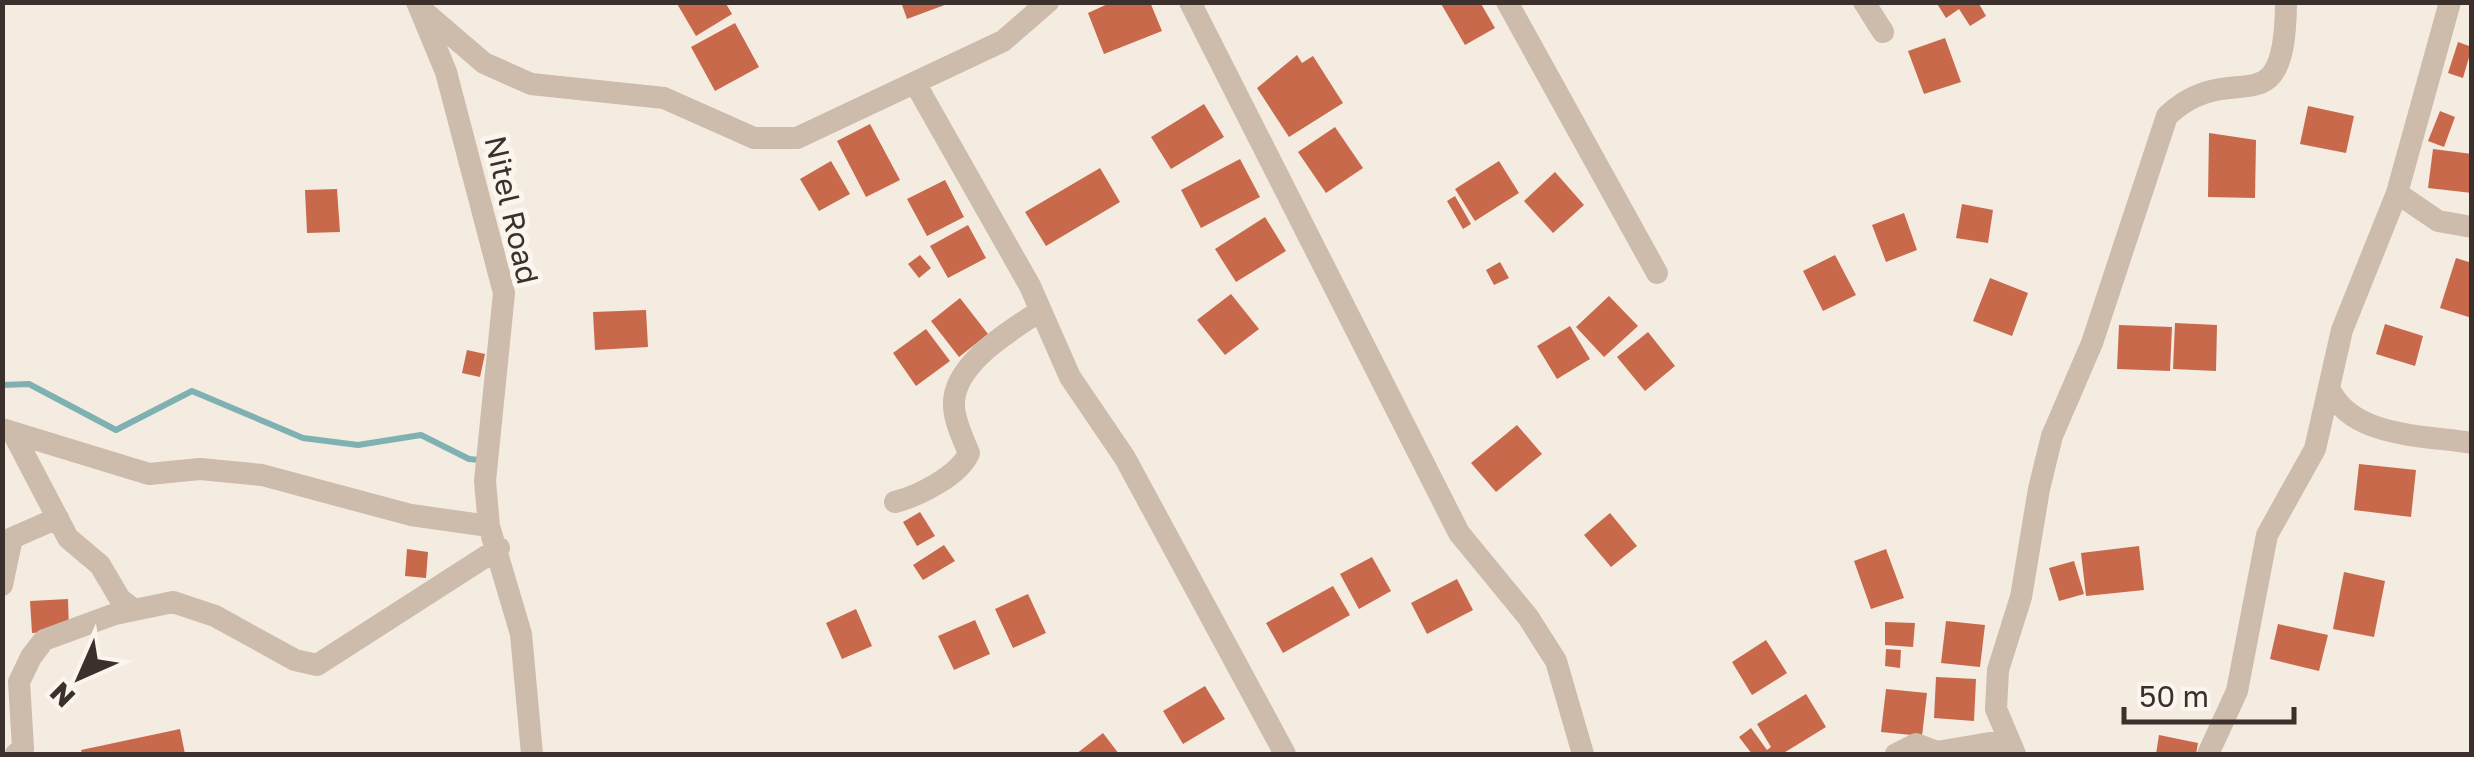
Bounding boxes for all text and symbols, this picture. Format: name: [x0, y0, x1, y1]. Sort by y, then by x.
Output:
street label: Nitel Road: [477, 132, 546, 287]
north arrow: [30, 627, 130, 727]
scale bar: [2124, 662, 2294, 724]
text: N: [43, 676, 81, 714]
text: 50 m: [2139, 678, 2209, 714]

